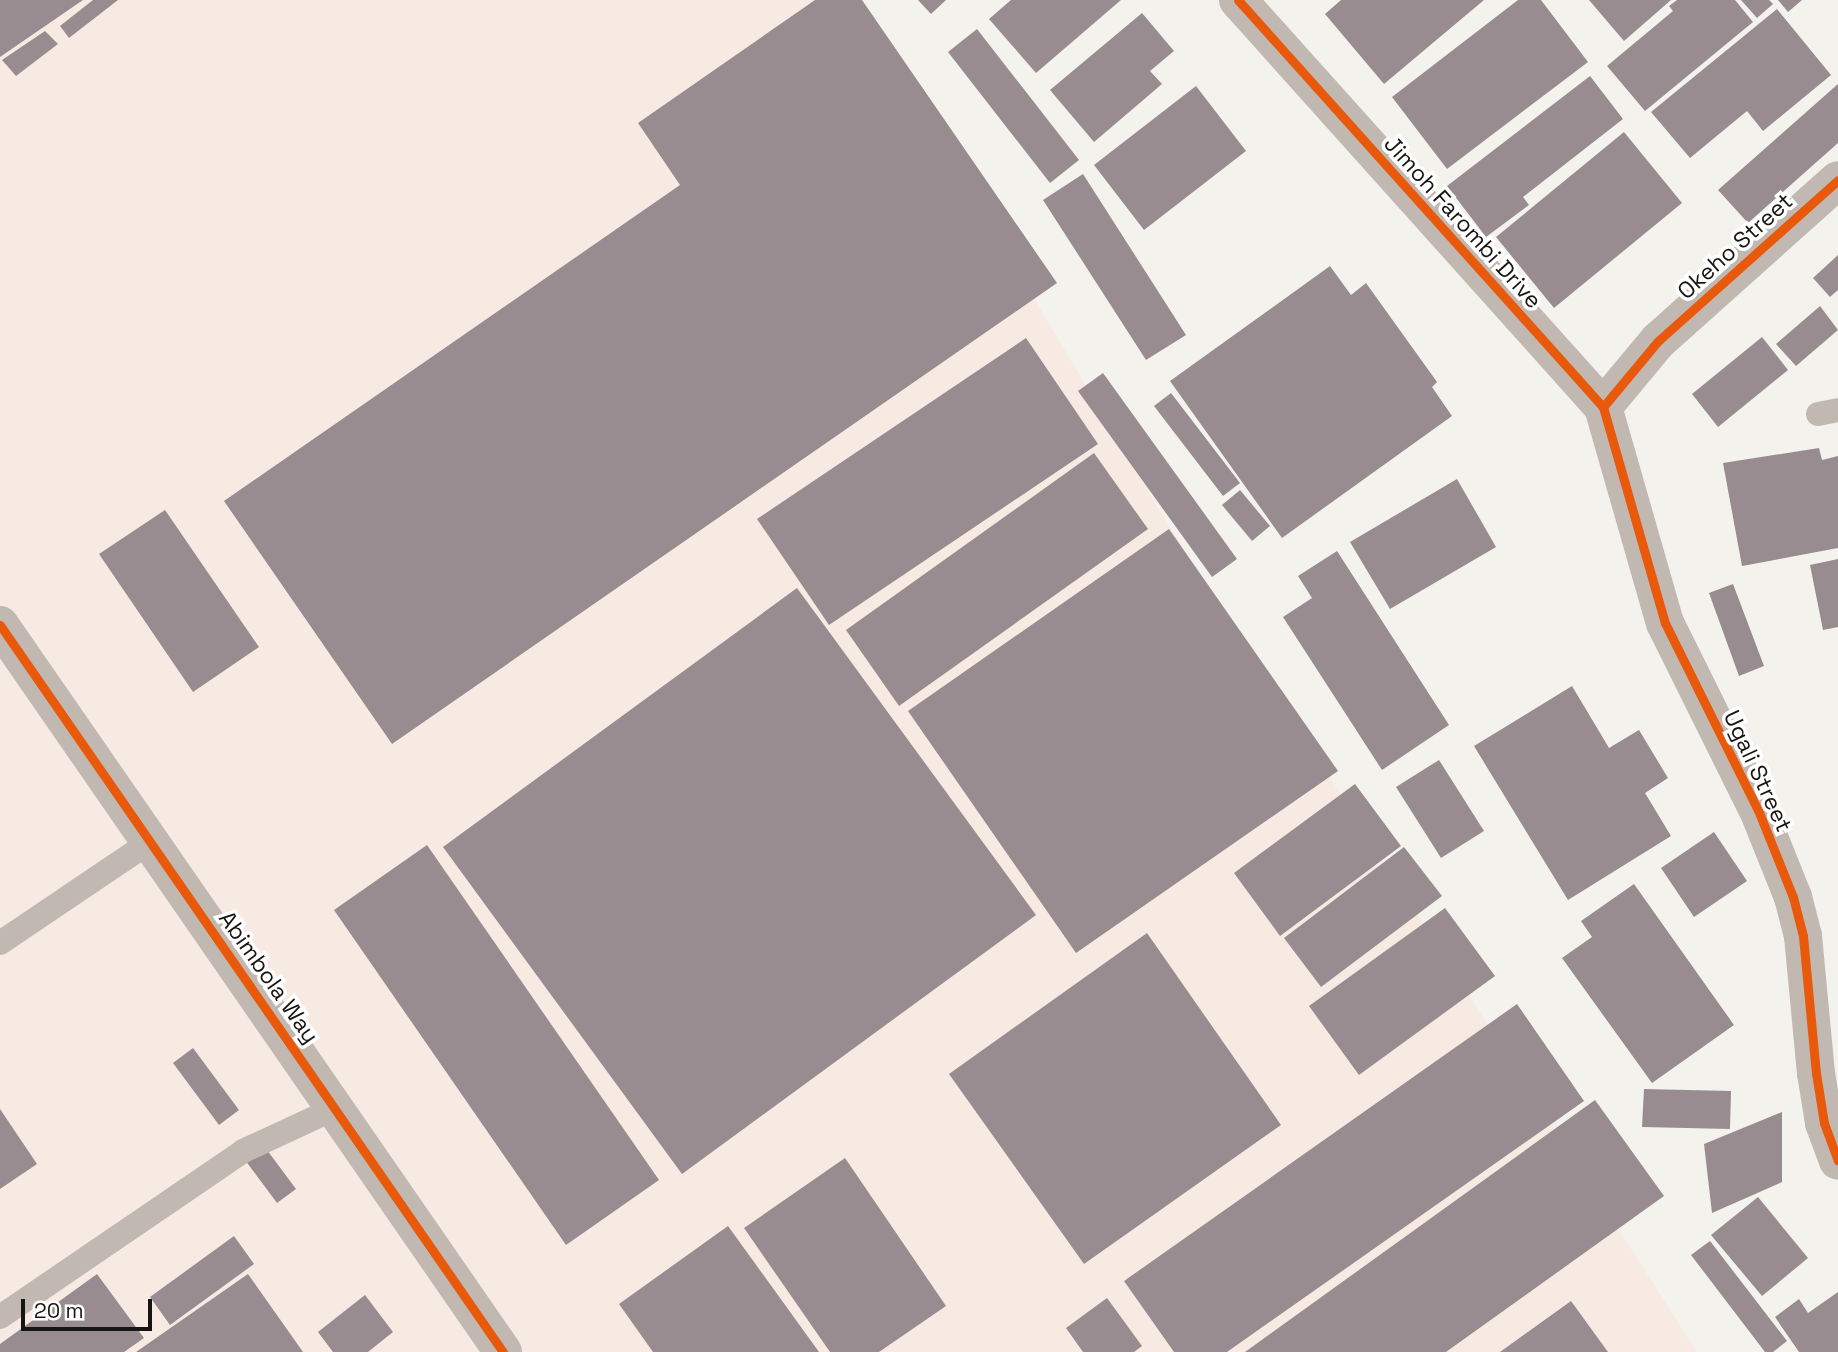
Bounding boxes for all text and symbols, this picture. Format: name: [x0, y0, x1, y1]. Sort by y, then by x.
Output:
street label: Jimoh Farombi Drive: [1378, 130, 1548, 314]
street label: Okeho Street: [1672, 187, 1798, 305]
street label: Ugali Street: [1718, 706, 1798, 836]
street label: Abimbola Way: [213, 905, 325, 1049]
scale bar: [24, 1286, 156, 1330]
text: 20 m: [34, 1297, 84, 1324]

